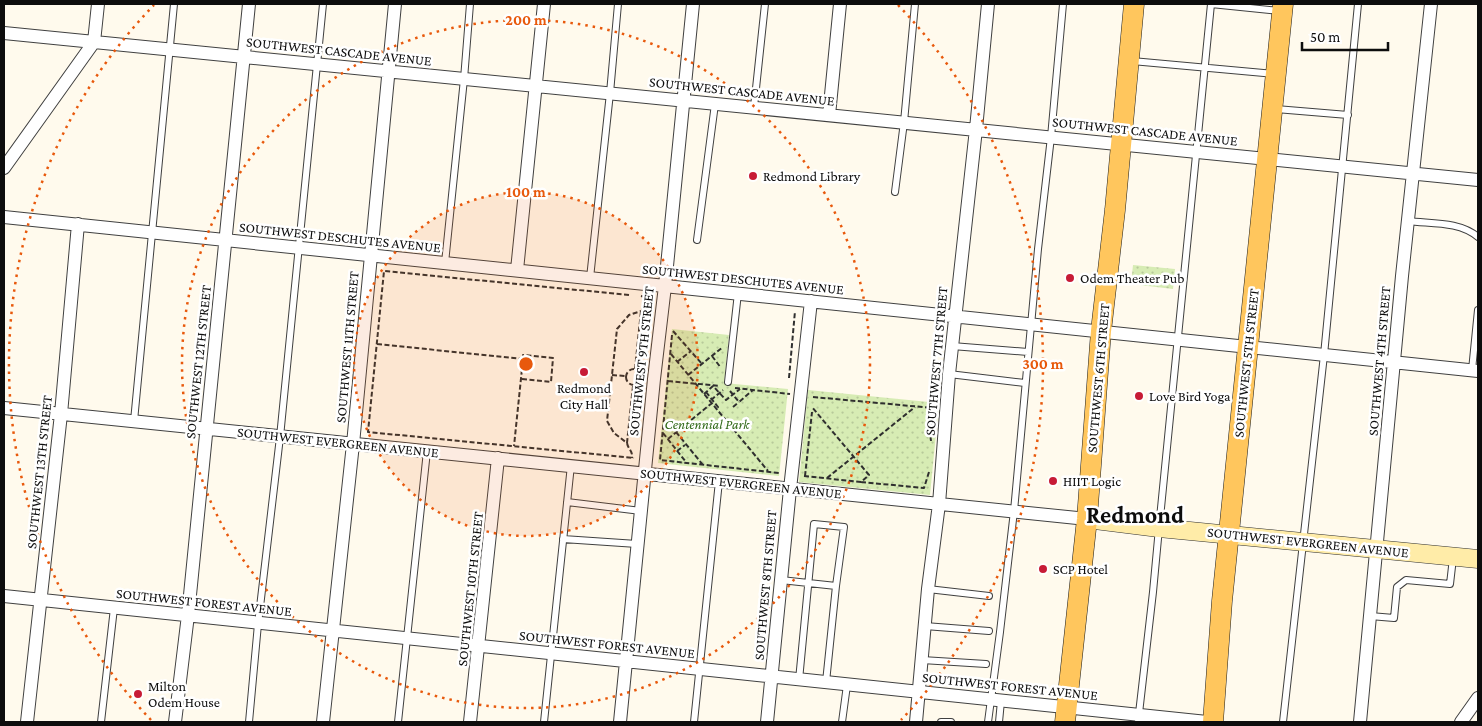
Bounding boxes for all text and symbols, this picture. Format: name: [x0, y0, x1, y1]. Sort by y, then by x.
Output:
text: 200 m: [505, 12, 547, 28]
scale bar: [1302, 20, 1388, 52]
text: 50 m: [1310, 29, 1340, 45]
street label: SOUTHWEST CASCADE AVENUE: [245, 33, 433, 69]
street label: SOUTHWEST CASCADE AVENUE: [648, 73, 836, 109]
street label: SOUTHWEST CASCADE AVENUE: [1051, 113, 1239, 149]
place label: Redmond Library: [763, 168, 861, 184]
marker: Redmond Library: [747, 170, 759, 182]
text: 100 m: [506, 184, 546, 200]
street label: SOUTHWEST DESCHUTES AVENUE: [238, 218, 442, 256]
street label: SOUTHWEST DESCHUTES AVENUE: [641, 260, 845, 298]
street label: SOUTHWEST 11TH STREET: [332, 270, 362, 424]
place label: Odem Theater Pub: [1080, 270, 1184, 286]
marker: Odem Theater Pub: [1064, 272, 1076, 284]
street label: SOUTHWEST 12TH STREET: [182, 284, 214, 440]
street label: SOUTHWEST 9TH STREET: [625, 285, 657, 437]
street label: SOUTHWEST 7TH STREET: [922, 285, 951, 436]
street label: SOUTHWEST 4TH STREET: [1364, 285, 1394, 436]
street label: SOUTHWEST 5TH STREET: [1230, 287, 1262, 438]
street label: SOUTHWEST 6TH STREET: [1083, 302, 1113, 453]
centre of rings: [517, 355, 535, 373]
text: 300 m: [1022, 356, 1064, 372]
marker: Redmond City Hall: [578, 366, 590, 378]
place label: Redmond City Hall: [557, 380, 612, 412]
place label: Love Bird Yoga: [1149, 388, 1231, 404]
marker: Love Bird Yoga: [1133, 390, 1145, 402]
street label: SOUTHWEST 13TH STREET: [23, 394, 55, 550]
park label: Centennial Park: [665, 416, 750, 432]
street label: SOUTHWEST EVERGREEN AVENUE: [236, 423, 440, 461]
street label: SOUTHWEST EVERGREEN AVENUE: [639, 464, 843, 502]
place label: HIIT Logic: [1063, 473, 1121, 489]
marker: HIIT Logic: [1047, 475, 1059, 487]
district label: Redmond: [1086, 501, 1184, 528]
street label: SOUTHWEST 8TH STREET: [750, 509, 780, 661]
street label: SOUTHWEST 10TH STREET: [454, 510, 486, 667]
street label: SOUTHWEST EVERGREEN AVENUE: [1206, 523, 1410, 561]
place label: SCP Hotel: [1053, 561, 1108, 577]
marker: SCP Hotel: [1037, 563, 1049, 575]
street label: SOUTHWEST FOREST AVENUE: [115, 585, 293, 619]
street label: SOUTHWEST FOREST AVENUE: [518, 627, 696, 661]
street label: SOUTHWEST FOREST AVENUE: [921, 669, 1099, 703]
place label: Milton Odem House: [148, 678, 220, 710]
marker: Milton Odem House: [132, 688, 144, 700]

